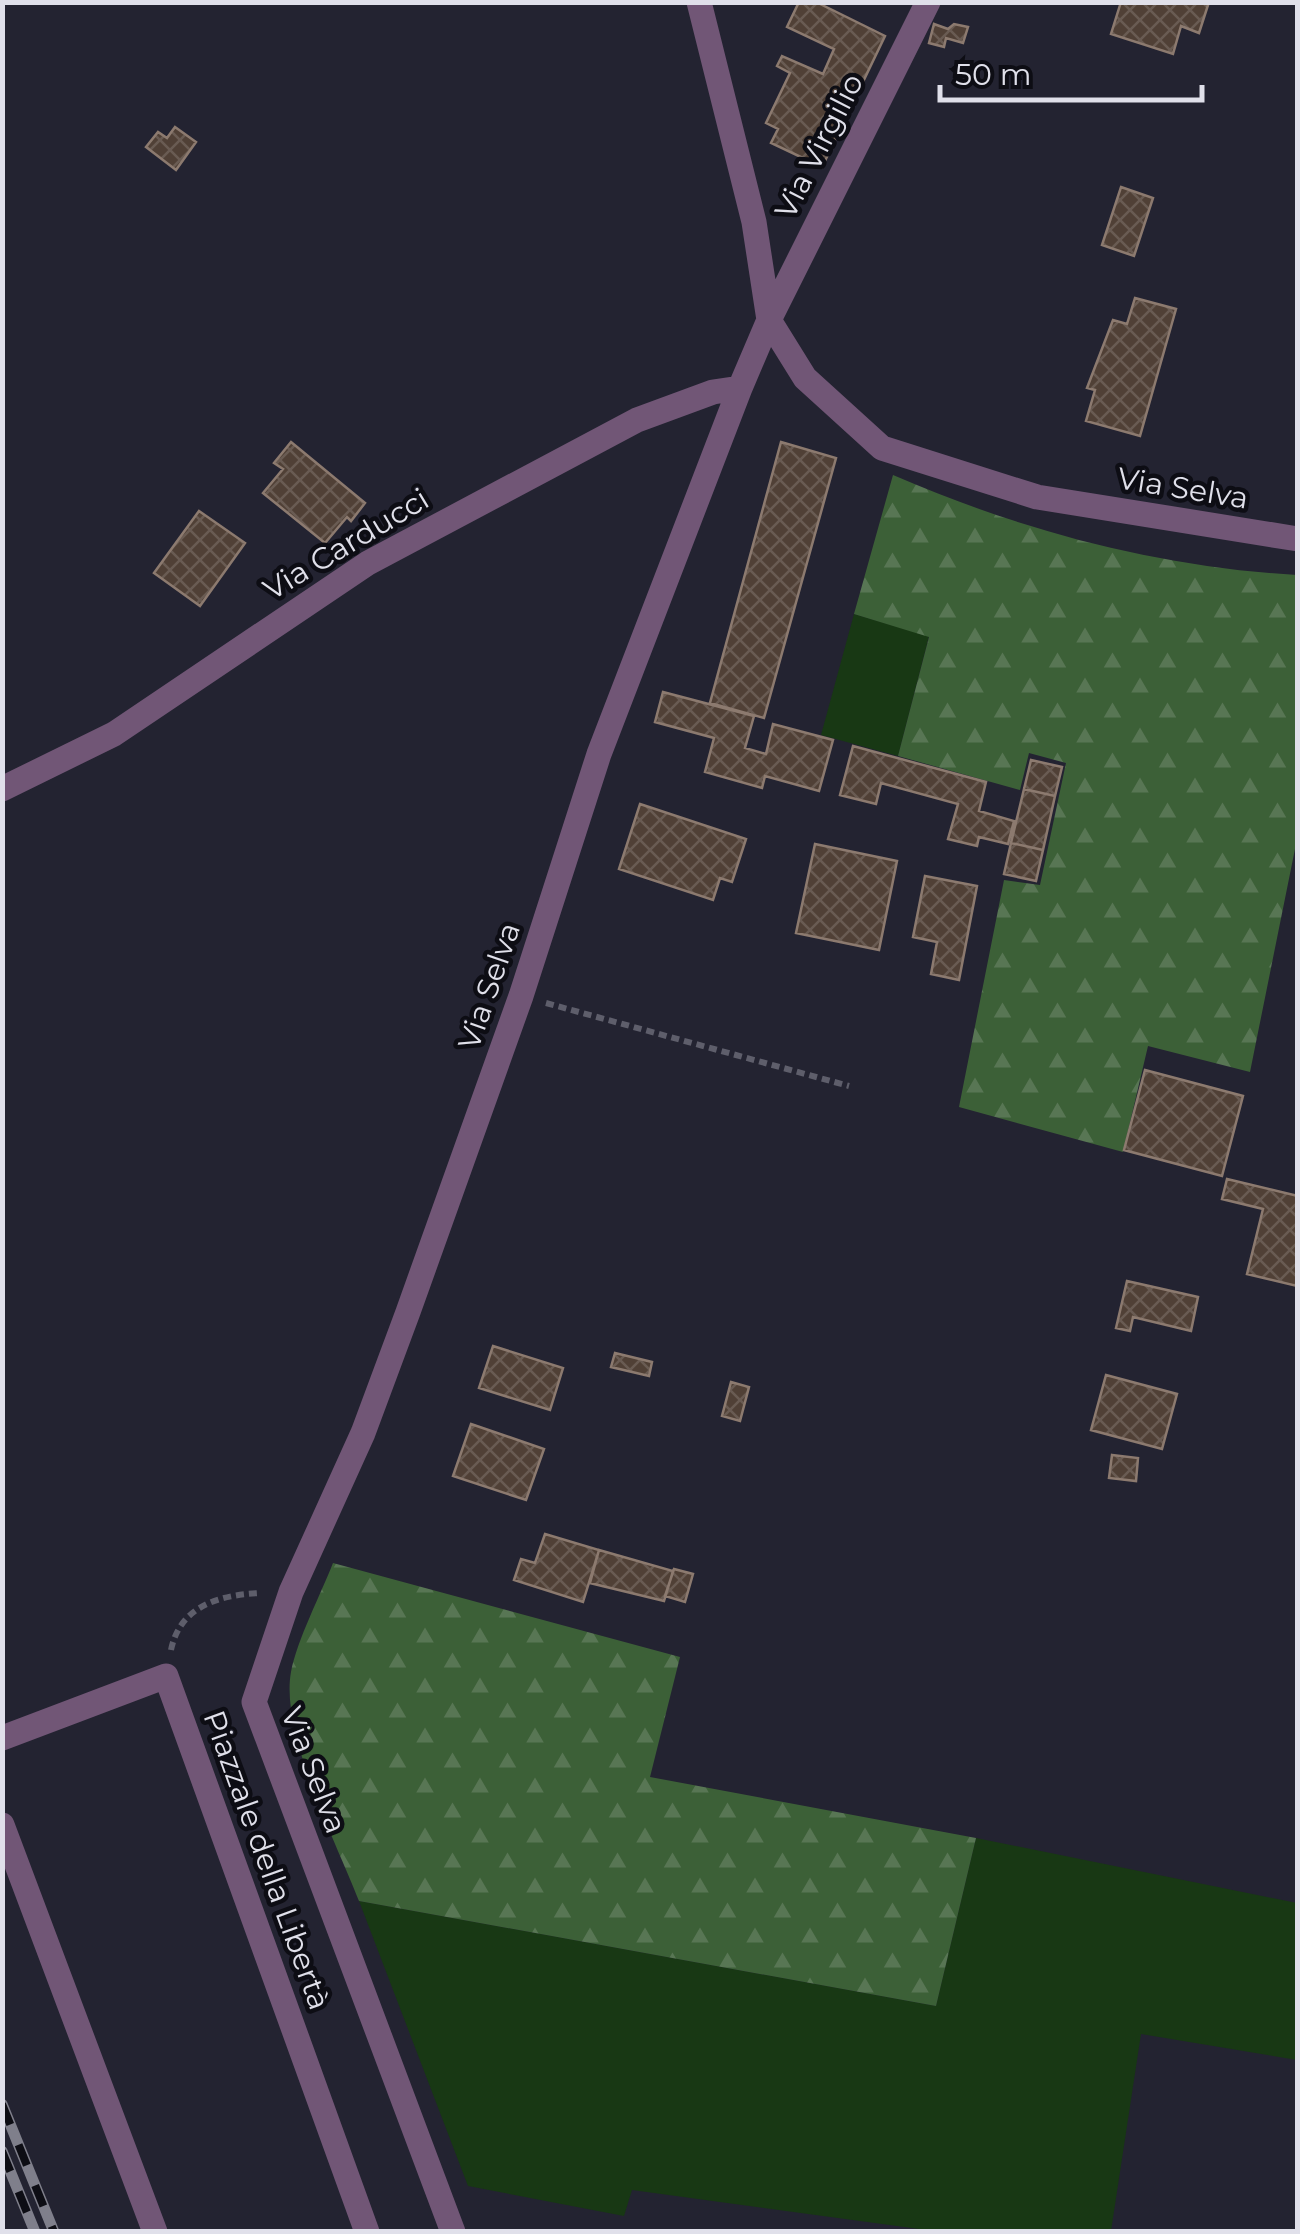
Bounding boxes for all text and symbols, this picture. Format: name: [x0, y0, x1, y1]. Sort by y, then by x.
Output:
scale bar: [940, 40, 1202, 102]
text: 50 m: [955, 56, 1032, 93]
street label: Via Virgilio: [767, 67, 871, 225]
street label: Via Selva: [1115, 459, 1251, 517]
street label: Via Carducci: [257, 480, 435, 608]
street label: Via Selva: [450, 918, 528, 1054]
street label: Via Selva: [273, 1702, 355, 1838]
street label: Piazzale della Libertà: [196, 1705, 338, 2015]

